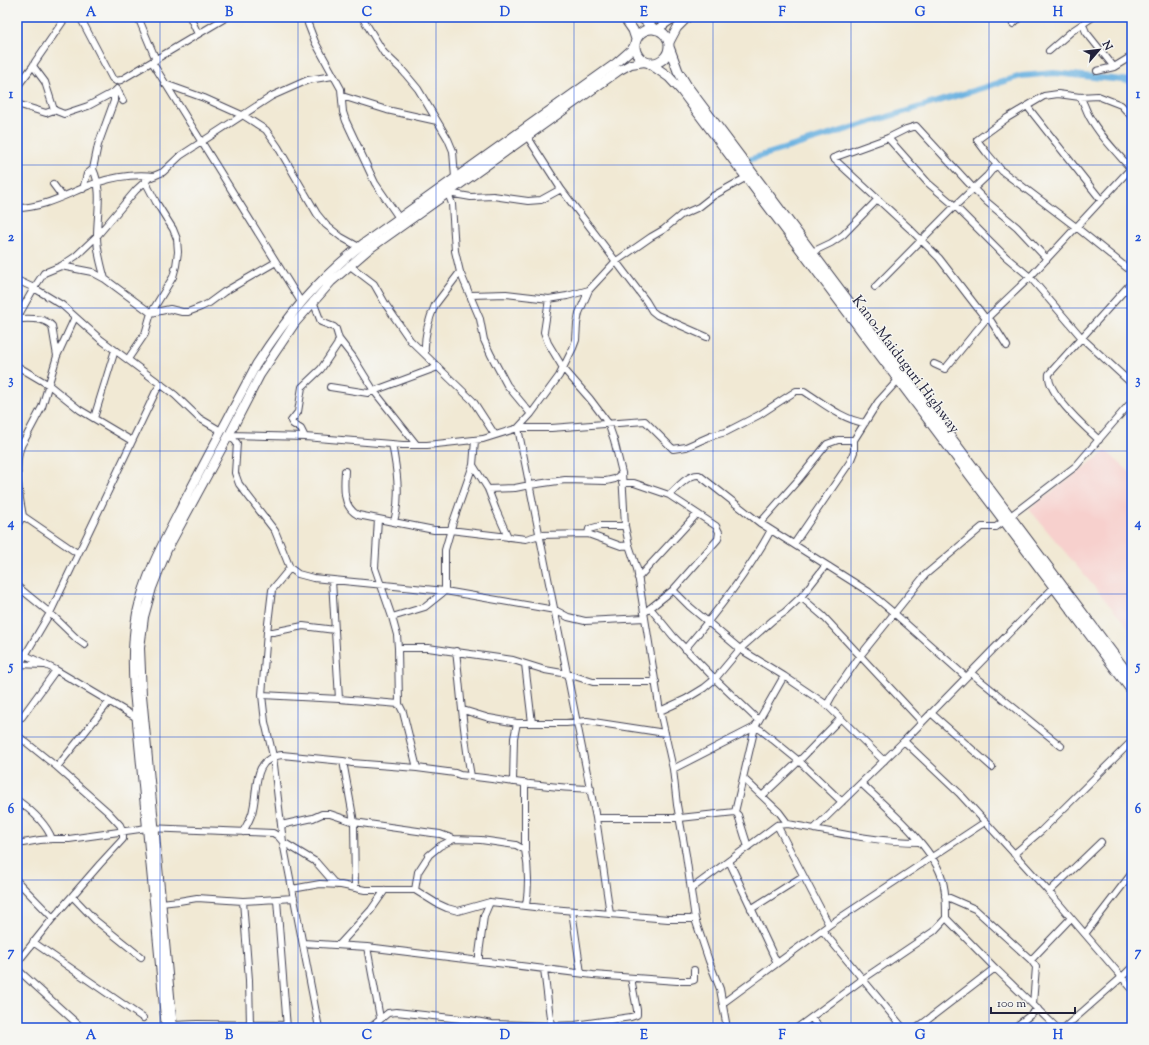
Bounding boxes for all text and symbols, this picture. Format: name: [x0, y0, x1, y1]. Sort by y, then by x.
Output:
text: A: [86, 4, 97, 22]
text: B: [225, 4, 234, 22]
text: C: [362, 4, 372, 22]
text: D: [500, 4, 510, 22]
text: E: [640, 4, 648, 22]
text: F: [778, 4, 786, 22]
text: G: [915, 4, 926, 22]
text: H: [1053, 4, 1064, 22]
north arrow: [1079, 30, 1119, 70]
text: N: [1097, 37, 1116, 54]
text: 1: [9, 86, 14, 104]
text: 1: [1136, 86, 1141, 104]
text: 2: [8, 229, 15, 247]
text: 2: [1135, 229, 1142, 247]
street label: Kano-Maiduguri Highway: [846, 292, 964, 439]
text: 3: [8, 372, 14, 390]
text: 3: [1135, 372, 1141, 390]
text: 4: [7, 515, 15, 533]
text: 4: [1134, 515, 1142, 533]
text: 5: [8, 658, 14, 676]
text: 5: [1135, 658, 1141, 676]
text: 6: [8, 801, 15, 819]
text: 6: [1135, 801, 1142, 819]
text: 7: [8, 944, 15, 962]
text: 7: [1135, 944, 1142, 962]
scale bar: [991, 989, 1075, 1015]
text: 100 m: [997, 995, 1026, 1013]
text: A: [86, 1027, 97, 1045]
text: B: [225, 1027, 234, 1045]
text: C: [362, 1027, 372, 1045]
text: D: [500, 1027, 510, 1045]
text: E: [640, 1027, 648, 1045]
text: F: [778, 1027, 786, 1045]
text: G: [915, 1027, 926, 1045]
text: H: [1053, 1027, 1064, 1045]

